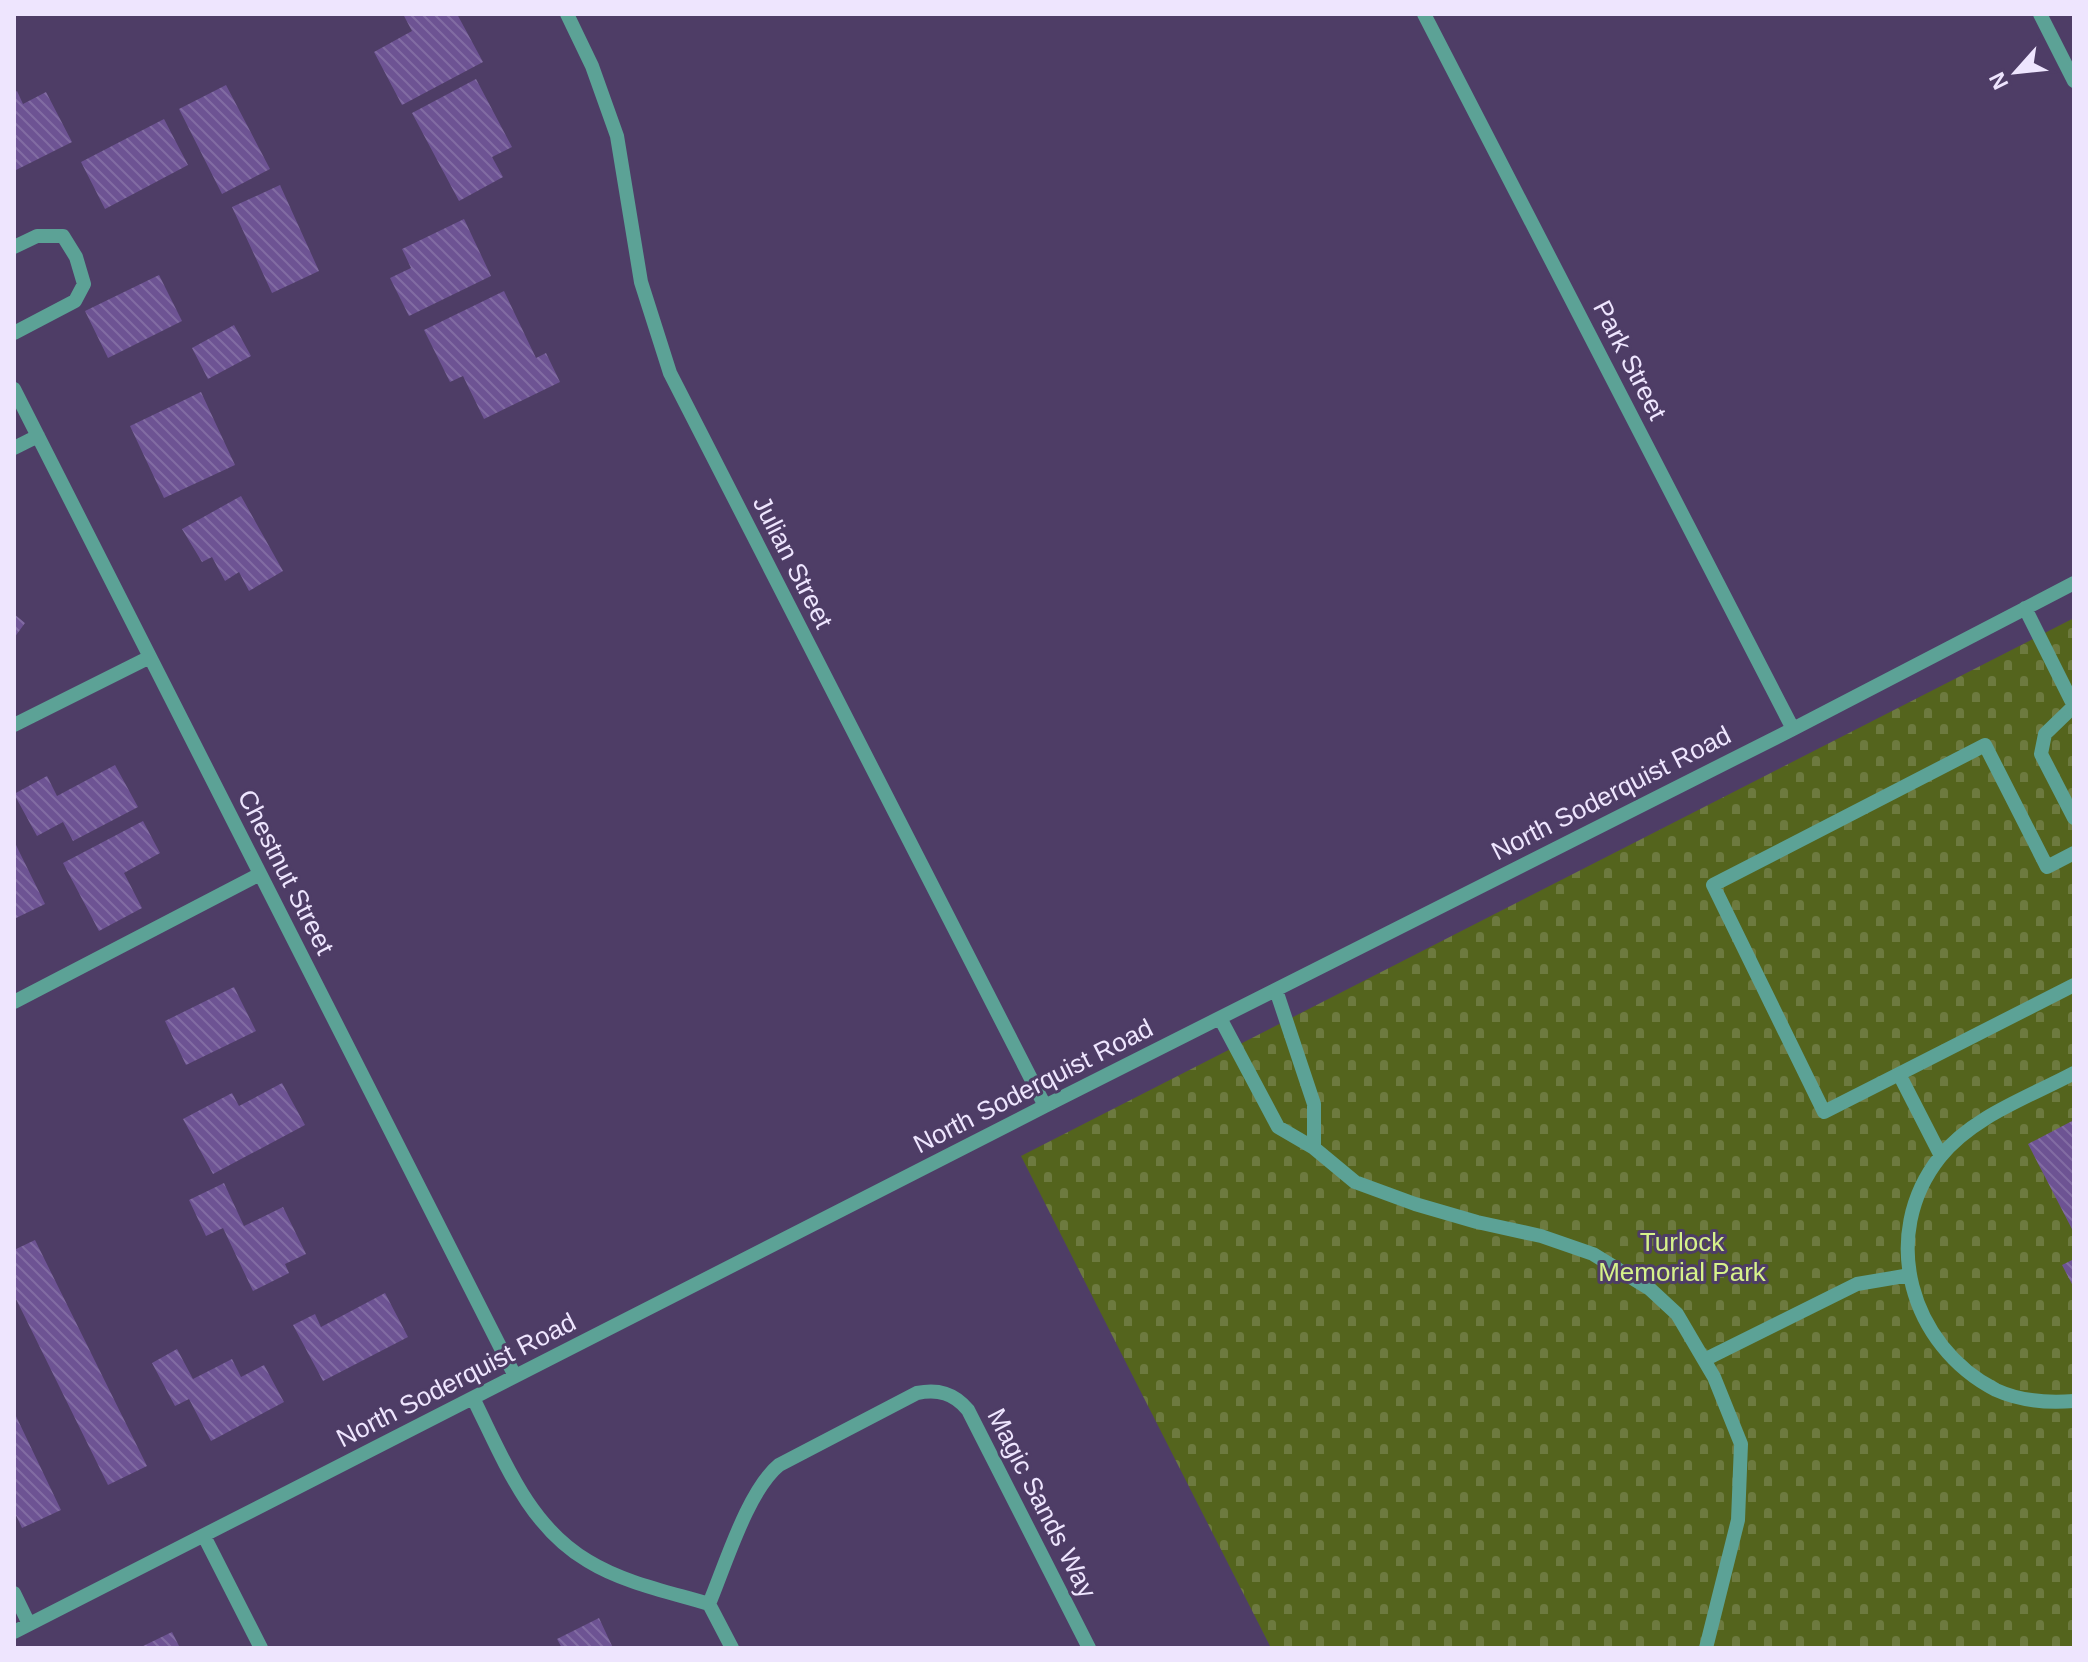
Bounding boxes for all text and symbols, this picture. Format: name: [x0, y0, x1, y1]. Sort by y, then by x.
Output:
north arrow: [1976, 32, 2056, 112]
text: N: [1984, 68, 2013, 94]
street label: Park Street: [1587, 295, 1673, 425]
street label: Julian Street: [747, 491, 840, 634]
street label: North Soderquist Road: [1486, 720, 1736, 866]
street label: Chestnut Street: [232, 785, 341, 960]
street label: North Soderquist Road: [908, 1013, 1158, 1159]
park label: Turlock Memorial Park: [1598, 1227, 1767, 1287]
street label: North Soderquist Road: [331, 1307, 581, 1453]
street label: Magic Sands Way: [981, 1403, 1103, 1603]

